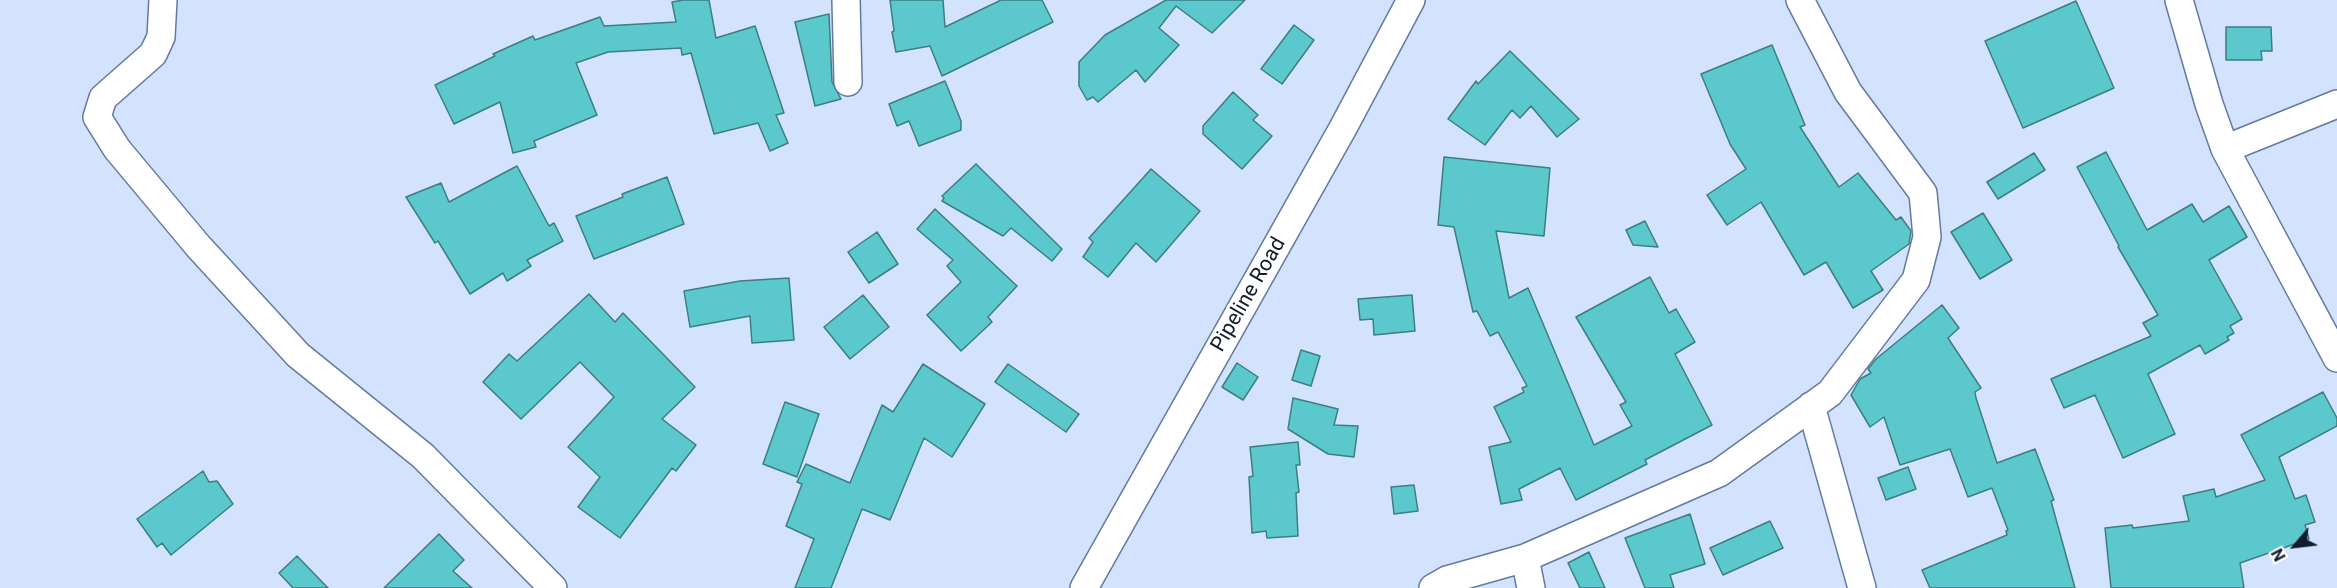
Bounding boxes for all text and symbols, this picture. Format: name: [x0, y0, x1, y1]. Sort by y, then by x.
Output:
street label: Pipeline Road: [1206, 233, 1292, 357]
north arrow: [2265, 516, 2325, 576]
text: N: [2268, 545, 2290, 564]

